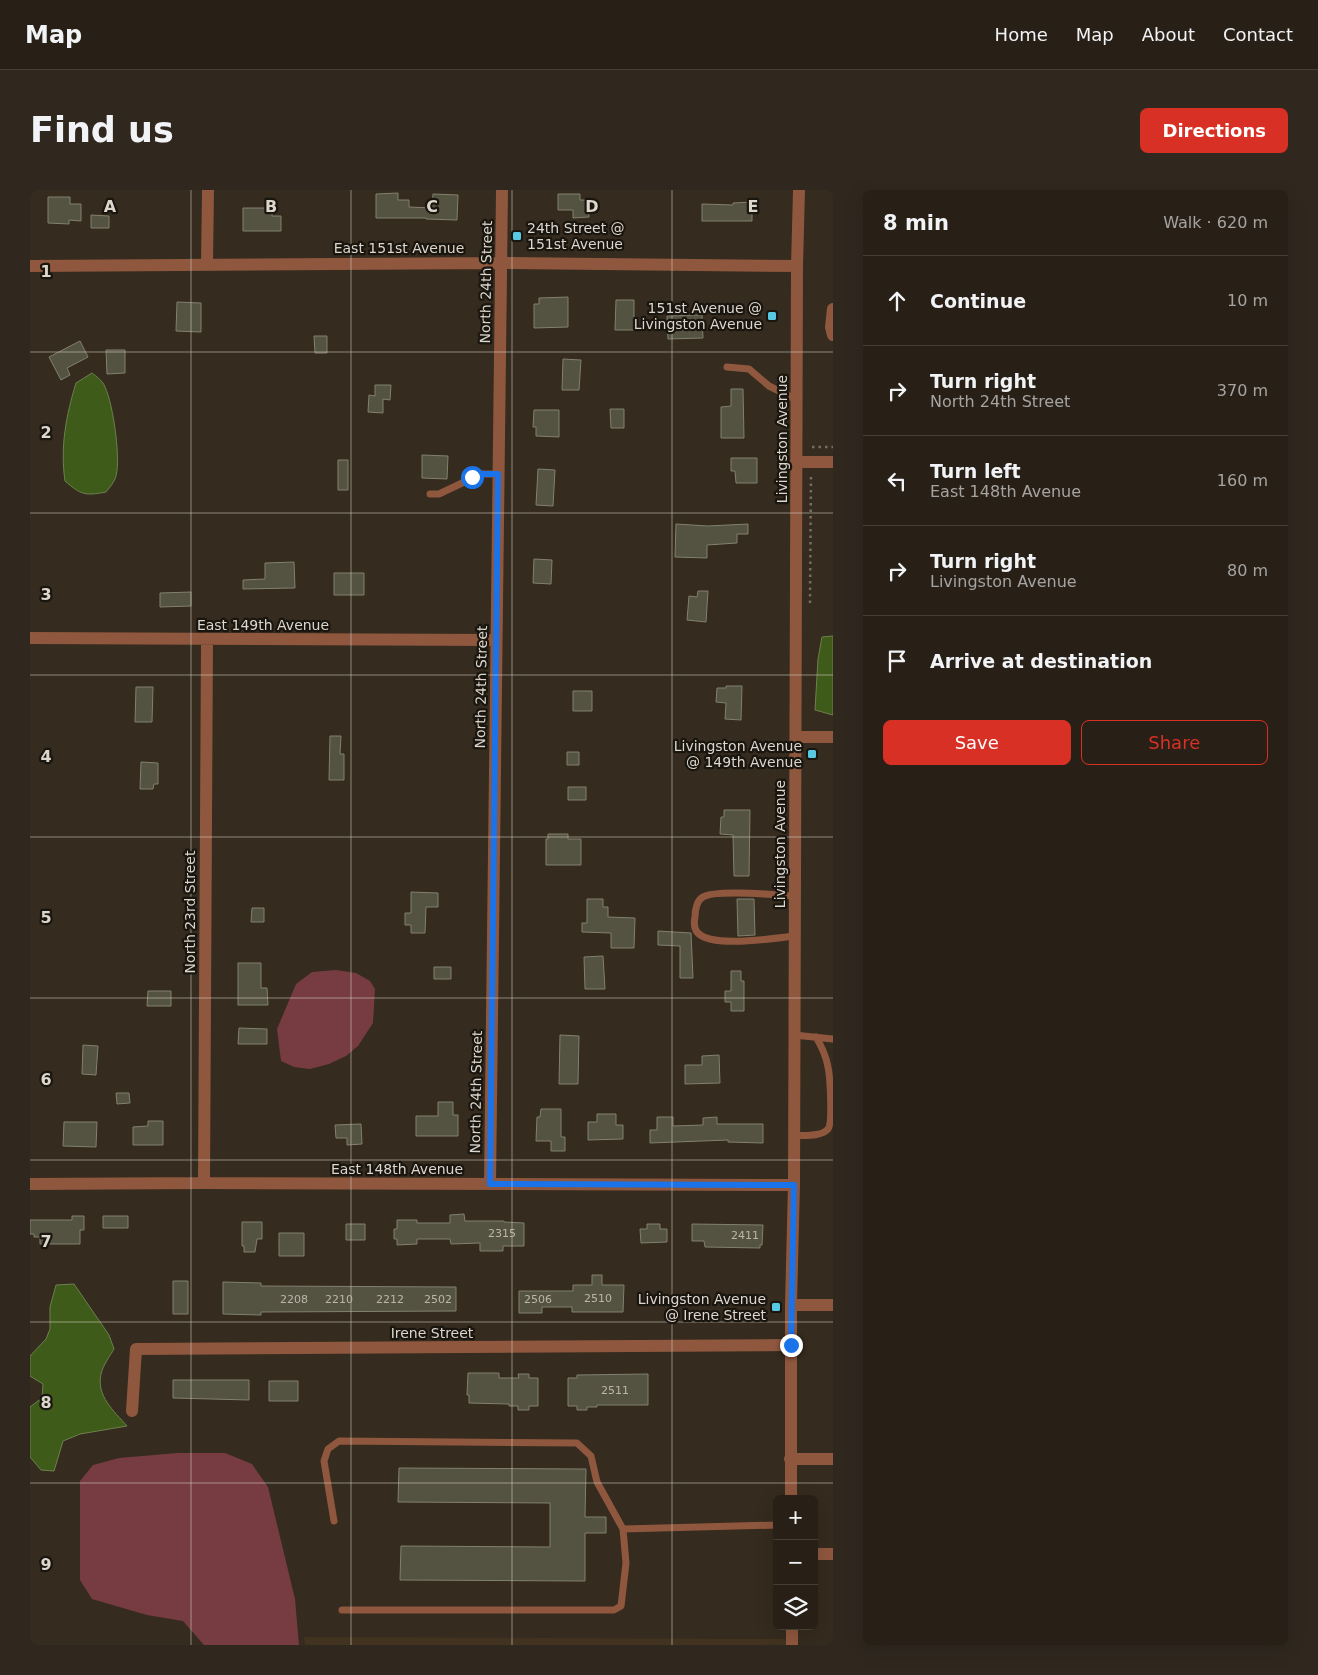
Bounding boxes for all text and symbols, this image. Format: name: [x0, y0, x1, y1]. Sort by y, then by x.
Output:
text: Map: [25, 21, 82, 49]
text: Home: [995, 24, 1048, 45]
text: Map: [1076, 24, 1114, 45]
text: About: [1142, 24, 1195, 45]
text: Contact: [1223, 24, 1293, 45]
button: Directions: [1140, 108, 1288, 153]
text: Find us: [30, 110, 174, 150]
text: A: [104, 197, 117, 216]
text: B: [265, 197, 277, 216]
text: C: [426, 197, 438, 216]
text: D: [585, 197, 599, 216]
text: E: [748, 197, 758, 216]
text: 8 min: [883, 211, 949, 235]
text: Walk · 620 m: [1163, 213, 1268, 232]
street label: North 24th Street: [477, 220, 495, 344]
place label: 24th Street @ 151st Avenue: [527, 220, 625, 252]
marker: 24th Street @ 151st Avenue: [511, 230, 523, 242]
street label: East 151st Avenue: [334, 240, 464, 256]
text: 1: [40, 262, 52, 281]
icon: ahead: [883, 287, 911, 315]
text: Continue: [930, 290, 1026, 312]
text: 10 m: [1227, 291, 1268, 310]
place label: 151st Avenue @ Livingston Avenue: [634, 300, 762, 332]
marker: 151st Avenue @ Livingston Avenue: [766, 310, 778, 322]
text: Turn right: [930, 370, 1036, 392]
street label: Livingston Avenue: [774, 375, 790, 503]
icon: right: [883, 377, 911, 405]
text: 370 m: [1217, 381, 1268, 400]
text: North 24th Street: [930, 392, 1070, 411]
text: 2: [40, 423, 52, 442]
text: Turn left: [930, 460, 1021, 482]
route start: [461, 466, 484, 489]
icon: left: [883, 467, 911, 495]
text: 160 m: [1217, 471, 1268, 490]
text: East 148th Avenue: [930, 482, 1081, 501]
text: Turn right: [930, 550, 1036, 572]
icon: right: [883, 557, 911, 585]
text: 80 m: [1227, 561, 1268, 580]
text: Livingston Avenue: [930, 572, 1077, 591]
text: 3: [40, 585, 52, 604]
street label: East 149th Avenue: [197, 617, 329, 633]
street label: North 24th Street: [472, 625, 490, 749]
icon: arrive: [883, 647, 911, 675]
text: Arrive at destination: [930, 650, 1152, 672]
button: Save: [883, 720, 1071, 765]
button: Share: [1081, 720, 1268, 765]
place label: Livingston Avenue @ 149th Avenue: [674, 738, 802, 770]
text: 4: [40, 747, 52, 766]
marker: Livingston Avenue @ 149th Avenue: [806, 748, 818, 760]
street label: Livingston Avenue: [772, 780, 788, 908]
street label: North 23rd Street: [182, 850, 198, 973]
text: 5: [40, 908, 52, 927]
street label: North 24th Street: [467, 1030, 485, 1154]
text: 6: [40, 1070, 52, 1089]
street label: East 148th Avenue: [331, 1161, 463, 1177]
house number: 2315: [488, 1227, 516, 1240]
house number: 2411: [731, 1229, 759, 1242]
text: 7: [40, 1232, 52, 1251]
place label: Livingston Avenue @ Irene Street: [638, 1291, 767, 1323]
house number: 2510: [584, 1292, 612, 1305]
house number: 2208: [280, 1293, 308, 1306]
house number: 2210: [325, 1293, 353, 1306]
house number: 2212: [376, 1293, 404, 1306]
house number: 2502: [424, 1293, 452, 1306]
house number: 2506: [524, 1293, 552, 1306]
marker: Livingston Avenue @ Irene Street: [770, 1301, 782, 1313]
street label: Irene Street: [391, 1325, 474, 1341]
route end: [780, 1334, 803, 1357]
house number: 2511: [601, 1384, 629, 1397]
text: 8: [40, 1393, 52, 1412]
map controls: [773, 1495, 818, 1630]
button: +: [773, 1495, 818, 1540]
button: −: [773, 1540, 818, 1585]
text: 9: [40, 1555, 52, 1574]
button: layers: [773, 1585, 818, 1630]

